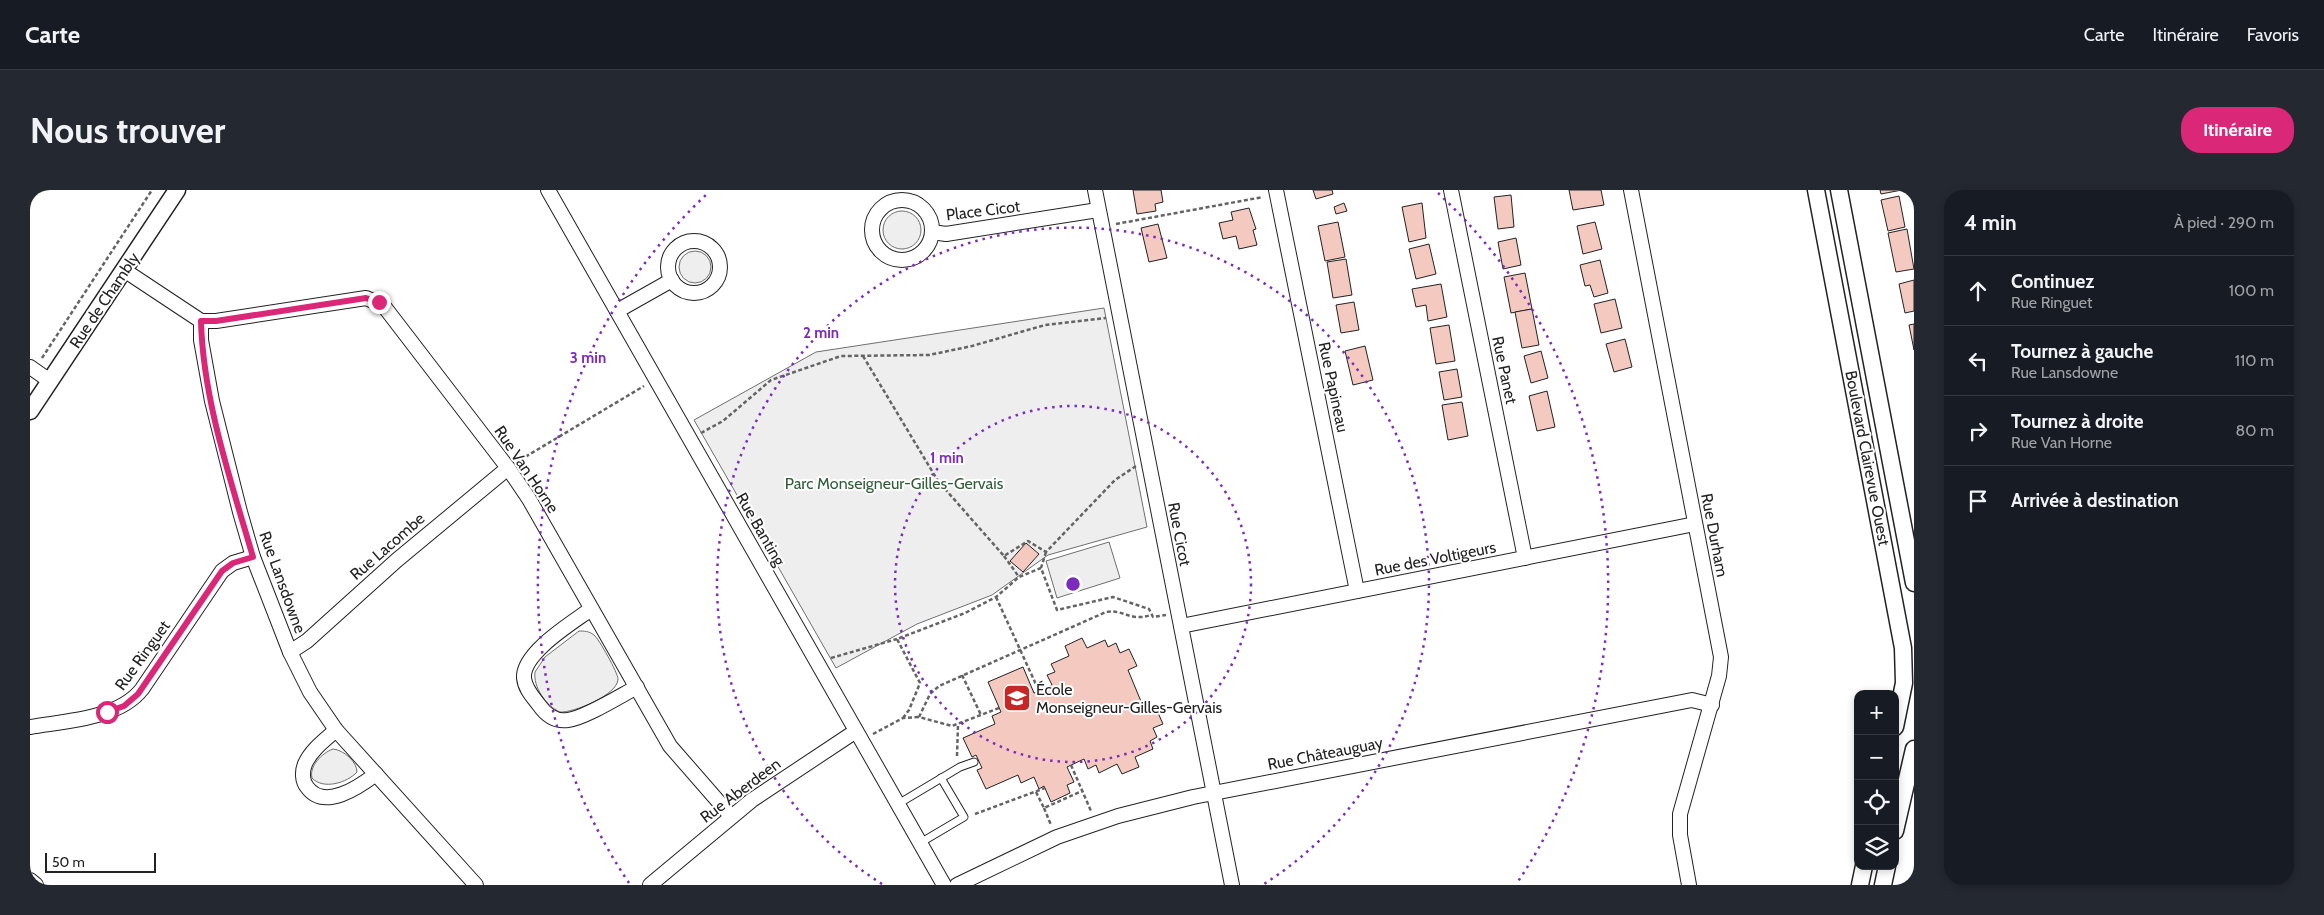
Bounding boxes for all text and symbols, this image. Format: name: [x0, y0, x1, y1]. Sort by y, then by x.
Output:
text: Carte: [25, 20, 80, 49]
text: Carte: [2084, 24, 2124, 46]
text: Itinéraire: [2152, 24, 2219, 46]
text: Favoris: [2247, 24, 2299, 46]
button: Itinéraire: [2181, 107, 2294, 153]
text: Nous trouver: [30, 109, 225, 152]
street label: Place Cicot: [945, 196, 1022, 224]
text: 4 min: [1964, 210, 2017, 235]
text: À pied · 290 m: [2174, 213, 2274, 232]
street label: Rue de Chambly: [65, 249, 143, 352]
text: Continuez: [2011, 270, 2094, 293]
icon: ahead: [1964, 277, 1992, 305]
text: 100 m: [2229, 281, 2274, 300]
route end: [368, 291, 391, 314]
text: Rue Ringuet: [2011, 293, 2092, 312]
text: 2 min: [803, 324, 839, 342]
street label: Rue Panet: [1488, 334, 1521, 406]
street label: Rue Papineau: [1315, 340, 1352, 434]
text: Tournez à gauche: [2011, 340, 2153, 363]
icon: left: [1964, 347, 1992, 375]
text: 3 min: [570, 349, 606, 367]
text: 110 m: [2235, 351, 2274, 370]
text: Rue Lansdowne: [2011, 363, 2118, 382]
street label: Boulevard Clairevue Ouest: [1841, 369, 1894, 548]
text: Tournez à droite: [2011, 410, 2144, 433]
icon: right: [1964, 417, 1992, 445]
text: 80 m: [2236, 421, 2274, 440]
street label: Rue Van Horne: [490, 422, 563, 516]
text: Rue Van Horne: [2011, 433, 2112, 452]
text: 1 min: [930, 449, 964, 467]
park label: Parc Monseigneur-Gilles-Gervais: [785, 474, 1004, 493]
icon: arrive: [1964, 487, 1992, 515]
street label: Rue Banting: [732, 489, 790, 570]
text: Arrivée à destination: [2011, 489, 2179, 512]
street label: Rue Durham: [1697, 492, 1732, 579]
street label: Rue Cicot: [1164, 501, 1195, 568]
street label: Rue Lacombe: [346, 509, 428, 584]
street label: Rue Lansdowne: [255, 529, 310, 636]
street label: Rue des Voltigeurs: [1373, 537, 1498, 580]
centre of rings: [1064, 575, 1082, 593]
street label: Rue Ringuet: [111, 616, 174, 694]
place label: École Monseigneur-Gilles-Gervais: [1036, 680, 1223, 717]
school or university icon: École Monseigneur-Gilles-Gervais: [1002, 683, 1032, 713]
map controls: [1854, 690, 1899, 870]
button: +: [1854, 690, 1899, 735]
route start: [96, 701, 119, 724]
street label: Rue Châteauguay: [1266, 733, 1384, 774]
button: −: [1854, 735, 1899, 780]
street label: Rue Aberdeen: [696, 754, 784, 827]
button: locate: [1854, 780, 1899, 825]
button: layers: [1854, 825, 1899, 870]
scale bar: [45, 850, 156, 873]
text: 50 m: [52, 853, 85, 871]

